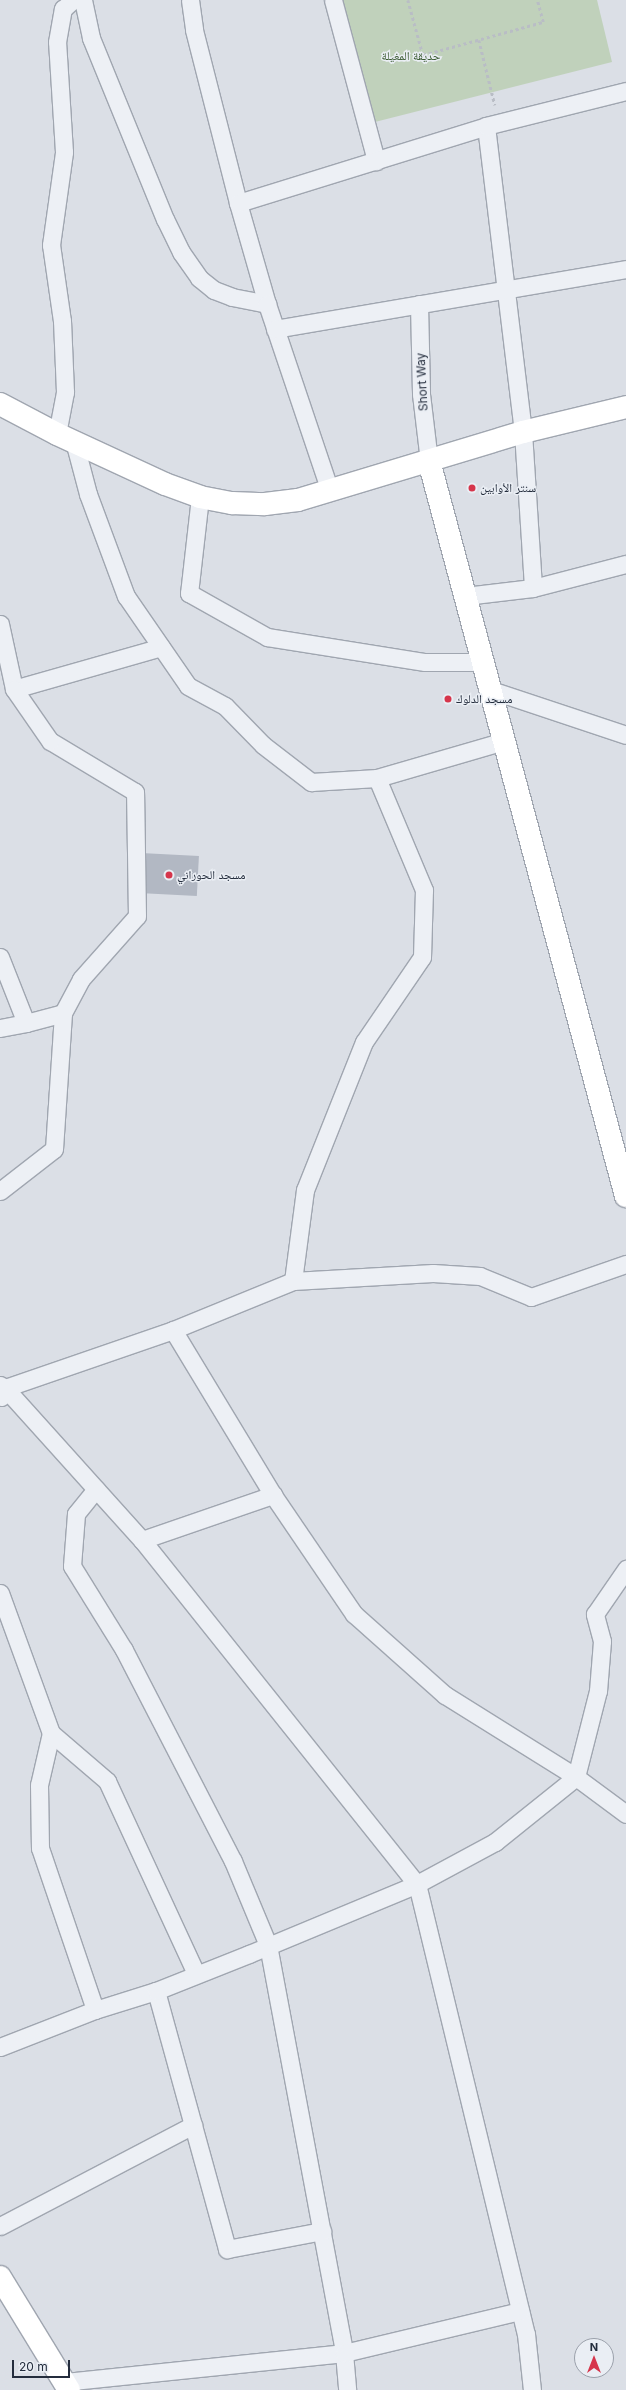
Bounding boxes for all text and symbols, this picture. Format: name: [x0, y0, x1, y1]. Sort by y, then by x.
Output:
park label: حديقة المغيلة: [382, 49, 440, 63]
street label: Short Way: [413, 352, 431, 412]
place label: سنتر الأوابين: [480, 481, 536, 495]
marker: سنتر الأوابين: [467, 483, 477, 493]
place label: مسجد الدلوك: [456, 692, 512, 706]
marker: مسجد الدلوك: [443, 694, 453, 704]
place label: مسجد الحوراني: [177, 868, 246, 882]
marker: مسجد الحوراني: [164, 870, 174, 880]
north arrow: [574, 2338, 614, 2378]
text: N: [590, 2340, 598, 2354]
scale bar: [14, 2352, 72, 2378]
text: 20 m: [19, 2359, 48, 2374]

